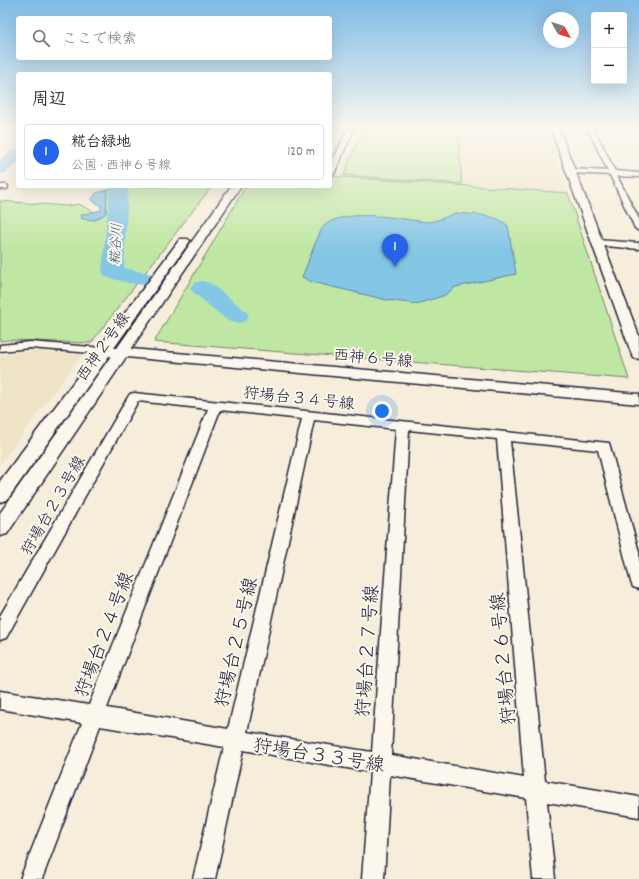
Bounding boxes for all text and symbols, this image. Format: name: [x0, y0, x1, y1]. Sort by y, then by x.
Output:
north arrow: [543, 12, 579, 48]
map controls: [591, 12, 627, 84]
button: +: [591, 12, 627, 48]
search box: [16, 16, 332, 60]
icon: search: [30, 27, 52, 49]
text: ここで検索: [62, 29, 137, 51]
button: −: [591, 48, 627, 84]
text: 周辺: [32, 89, 66, 113]
text: 糀台緑地: [71, 132, 131, 154]
text: 1: [45, 143, 47, 162]
text: 120 m: [287, 143, 315, 162]
text: 公園 · 西神６号線: [71, 157, 171, 176]
water label: 糀谷川: [106, 223, 128, 266]
pin: 1: [382, 234, 408, 267]
street label: 西神２号線: [72, 308, 136, 387]
street label: 西神６号線: [332, 345, 414, 374]
street label: 狩場台３４号線: [242, 382, 356, 417]
your location: [372, 401, 392, 421]
street label: 狩場台２３号線: [16, 452, 92, 561]
street label: 狩場台２４号線: [70, 568, 143, 702]
street label: 狩場台２５号線: [210, 575, 267, 711]
street label: 狩場台２７号線: [351, 584, 388, 719]
street label: 狩場台２６号線: [486, 591, 525, 726]
street label: 狩場台３３号線: [251, 734, 386, 781]

